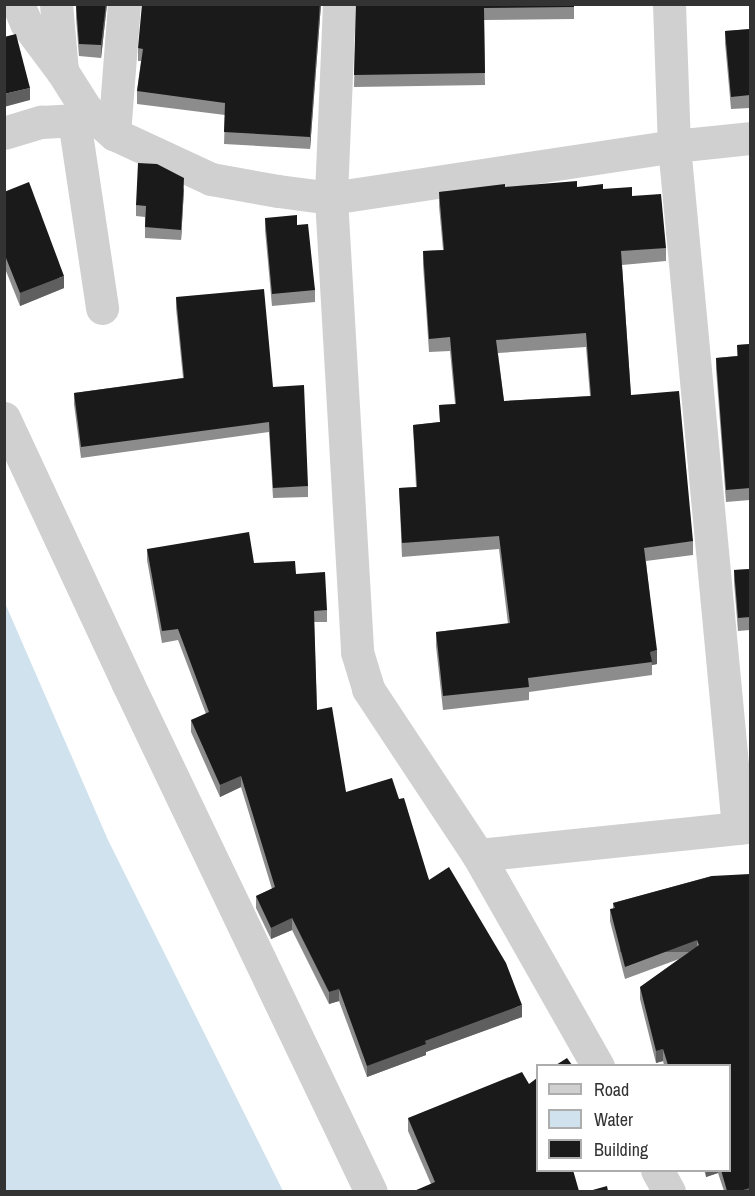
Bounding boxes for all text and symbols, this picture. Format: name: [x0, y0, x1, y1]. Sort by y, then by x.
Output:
legend: [536, 1064, 731, 1172]
text: Road: [594, 1077, 629, 1102]
text: Water: [594, 1107, 633, 1132]
text: Building: [594, 1137, 648, 1162]

